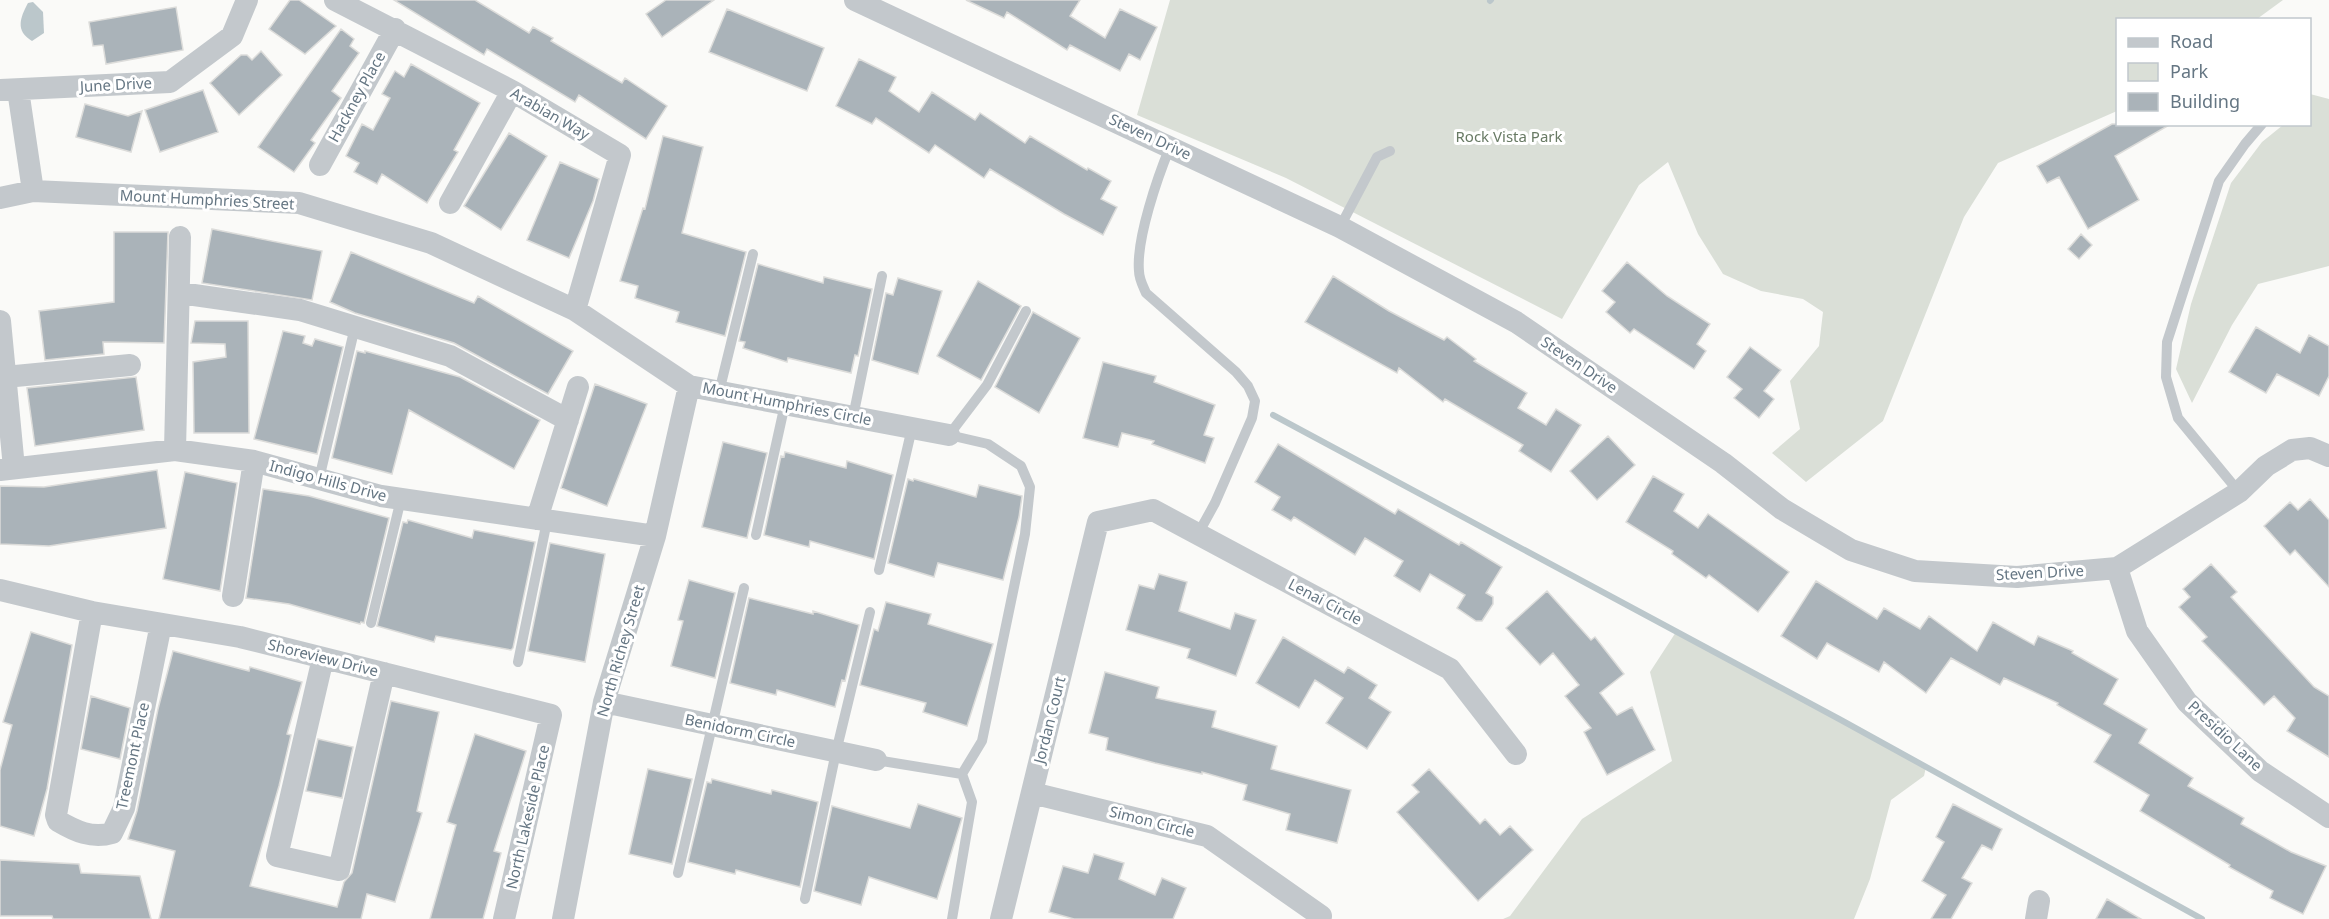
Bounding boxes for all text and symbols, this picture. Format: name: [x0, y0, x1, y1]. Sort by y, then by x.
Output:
legend: [2116, 18, 2311, 126]
text: Road: [2170, 29, 2213, 53]
street label: Hackney Place: [323, 48, 389, 145]
text: Park: [2170, 59, 2208, 83]
street label: June Drive: [77, 72, 152, 96]
street label: Arabian Way: [507, 82, 594, 144]
text: Building: [2170, 89, 2240, 113]
street label: Steven Drive: [1106, 108, 1195, 164]
park label: Rock Vista Park: [1456, 126, 1563, 146]
street label: Mount Humphries Street: [119, 184, 296, 214]
street label: Steven Drive: [1537, 331, 1622, 397]
street label: Mount Humphries Circle: [701, 377, 873, 429]
street label: Indigo Hills Drive: [267, 455, 389, 505]
street label: Steven Drive: [1995, 560, 2084, 584]
street label: Lenai Circle: [1285, 573, 1366, 629]
street label: North Richey Street: [592, 582, 649, 719]
street label: Shoreview Drive: [266, 634, 381, 680]
street label: Jordan Court: [1028, 673, 1070, 767]
street label: Presidio Lane: [2184, 696, 2267, 775]
street label: Treemont Place: [111, 700, 153, 811]
street label: Benidorm Circle: [683, 709, 797, 752]
street label: North Lakeside Place: [501, 743, 553, 891]
street label: Simon Circle: [1108, 801, 1197, 841]

